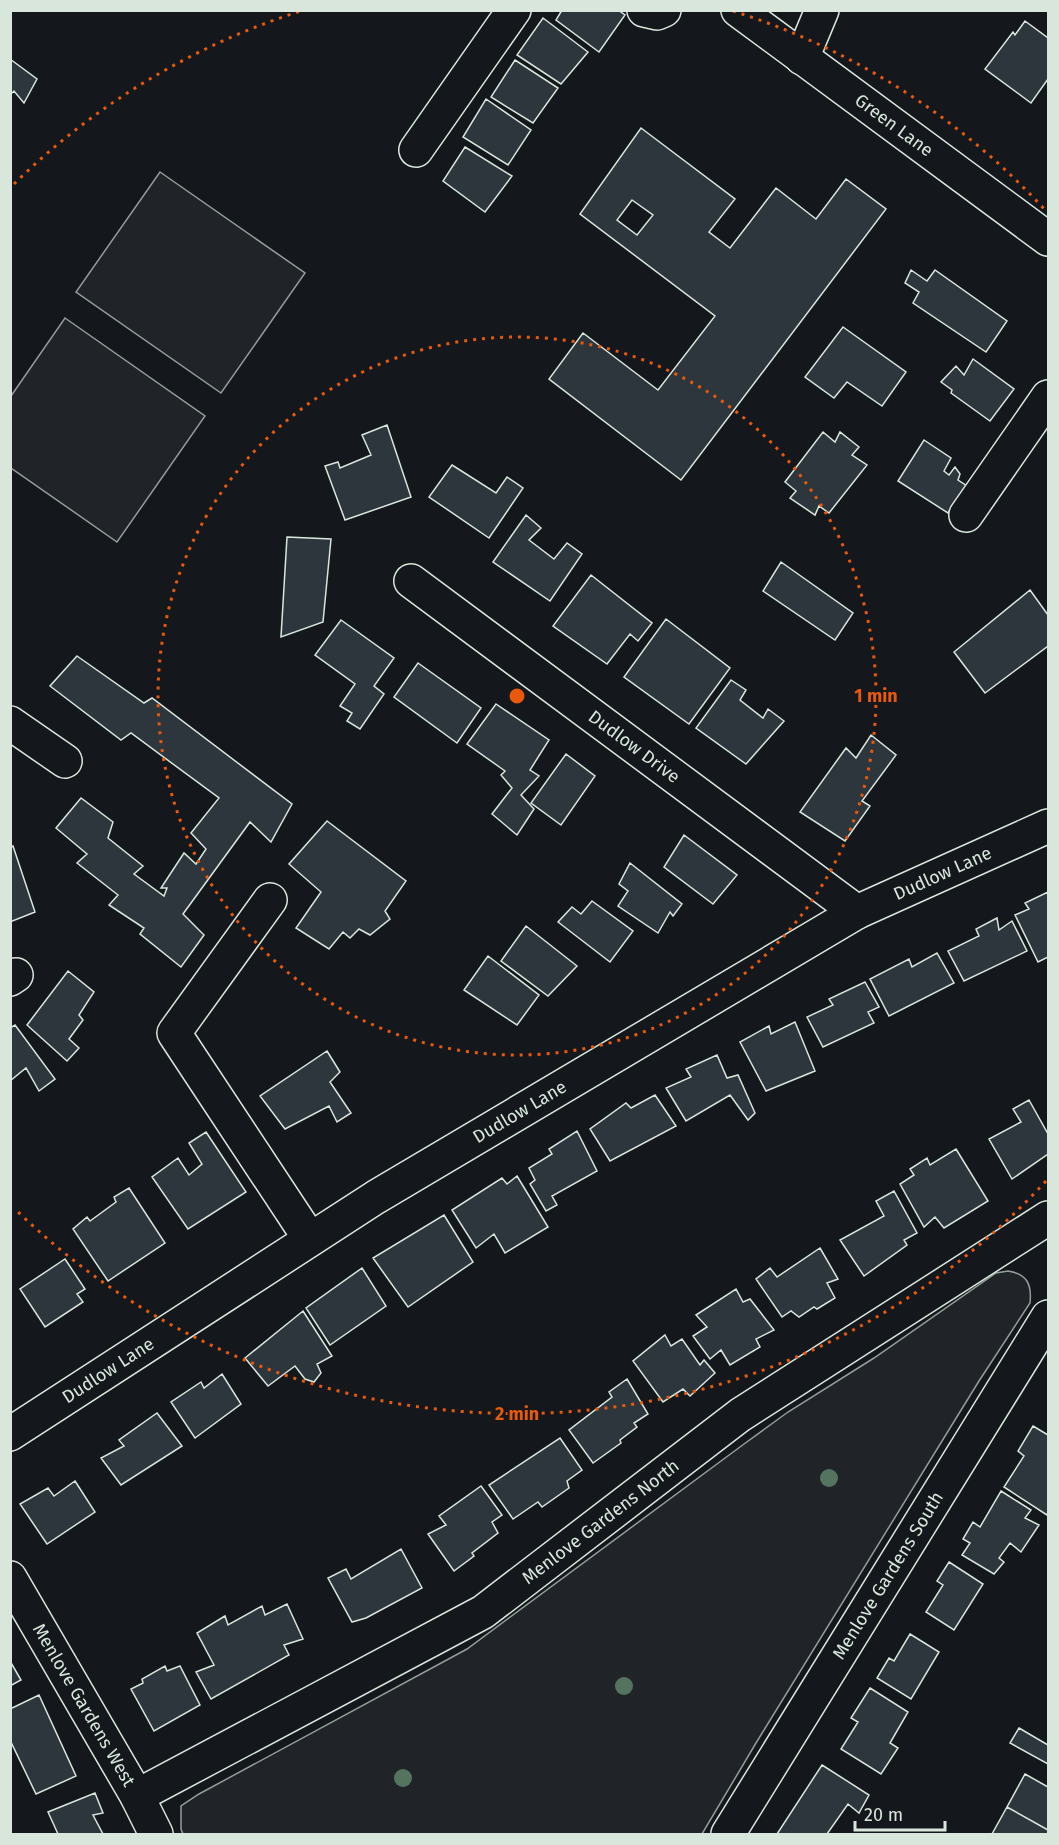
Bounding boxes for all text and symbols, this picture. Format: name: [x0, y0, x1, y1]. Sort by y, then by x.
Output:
street label: Green Lane: [851, 89, 937, 161]
text: 1 min: [854, 685, 898, 707]
centre of rings: [507, 686, 527, 706]
street label: Dudlow Drive: [584, 706, 684, 788]
street label: Dudlow Lane: [890, 842, 995, 905]
street label: Dudlow Lane: [469, 1076, 571, 1148]
street label: Dudlow Lane: [58, 1333, 158, 1408]
text: 2 min: [495, 1403, 539, 1425]
street label: Menlove Gardens North: [518, 1455, 683, 1589]
street label: Menlove Gardens South: [828, 1488, 948, 1663]
street label: Menlove Gardens West: [28, 1620, 140, 1791]
scale bar: [855, 1794, 945, 1832]
text: 20 m: [864, 1804, 903, 1826]

